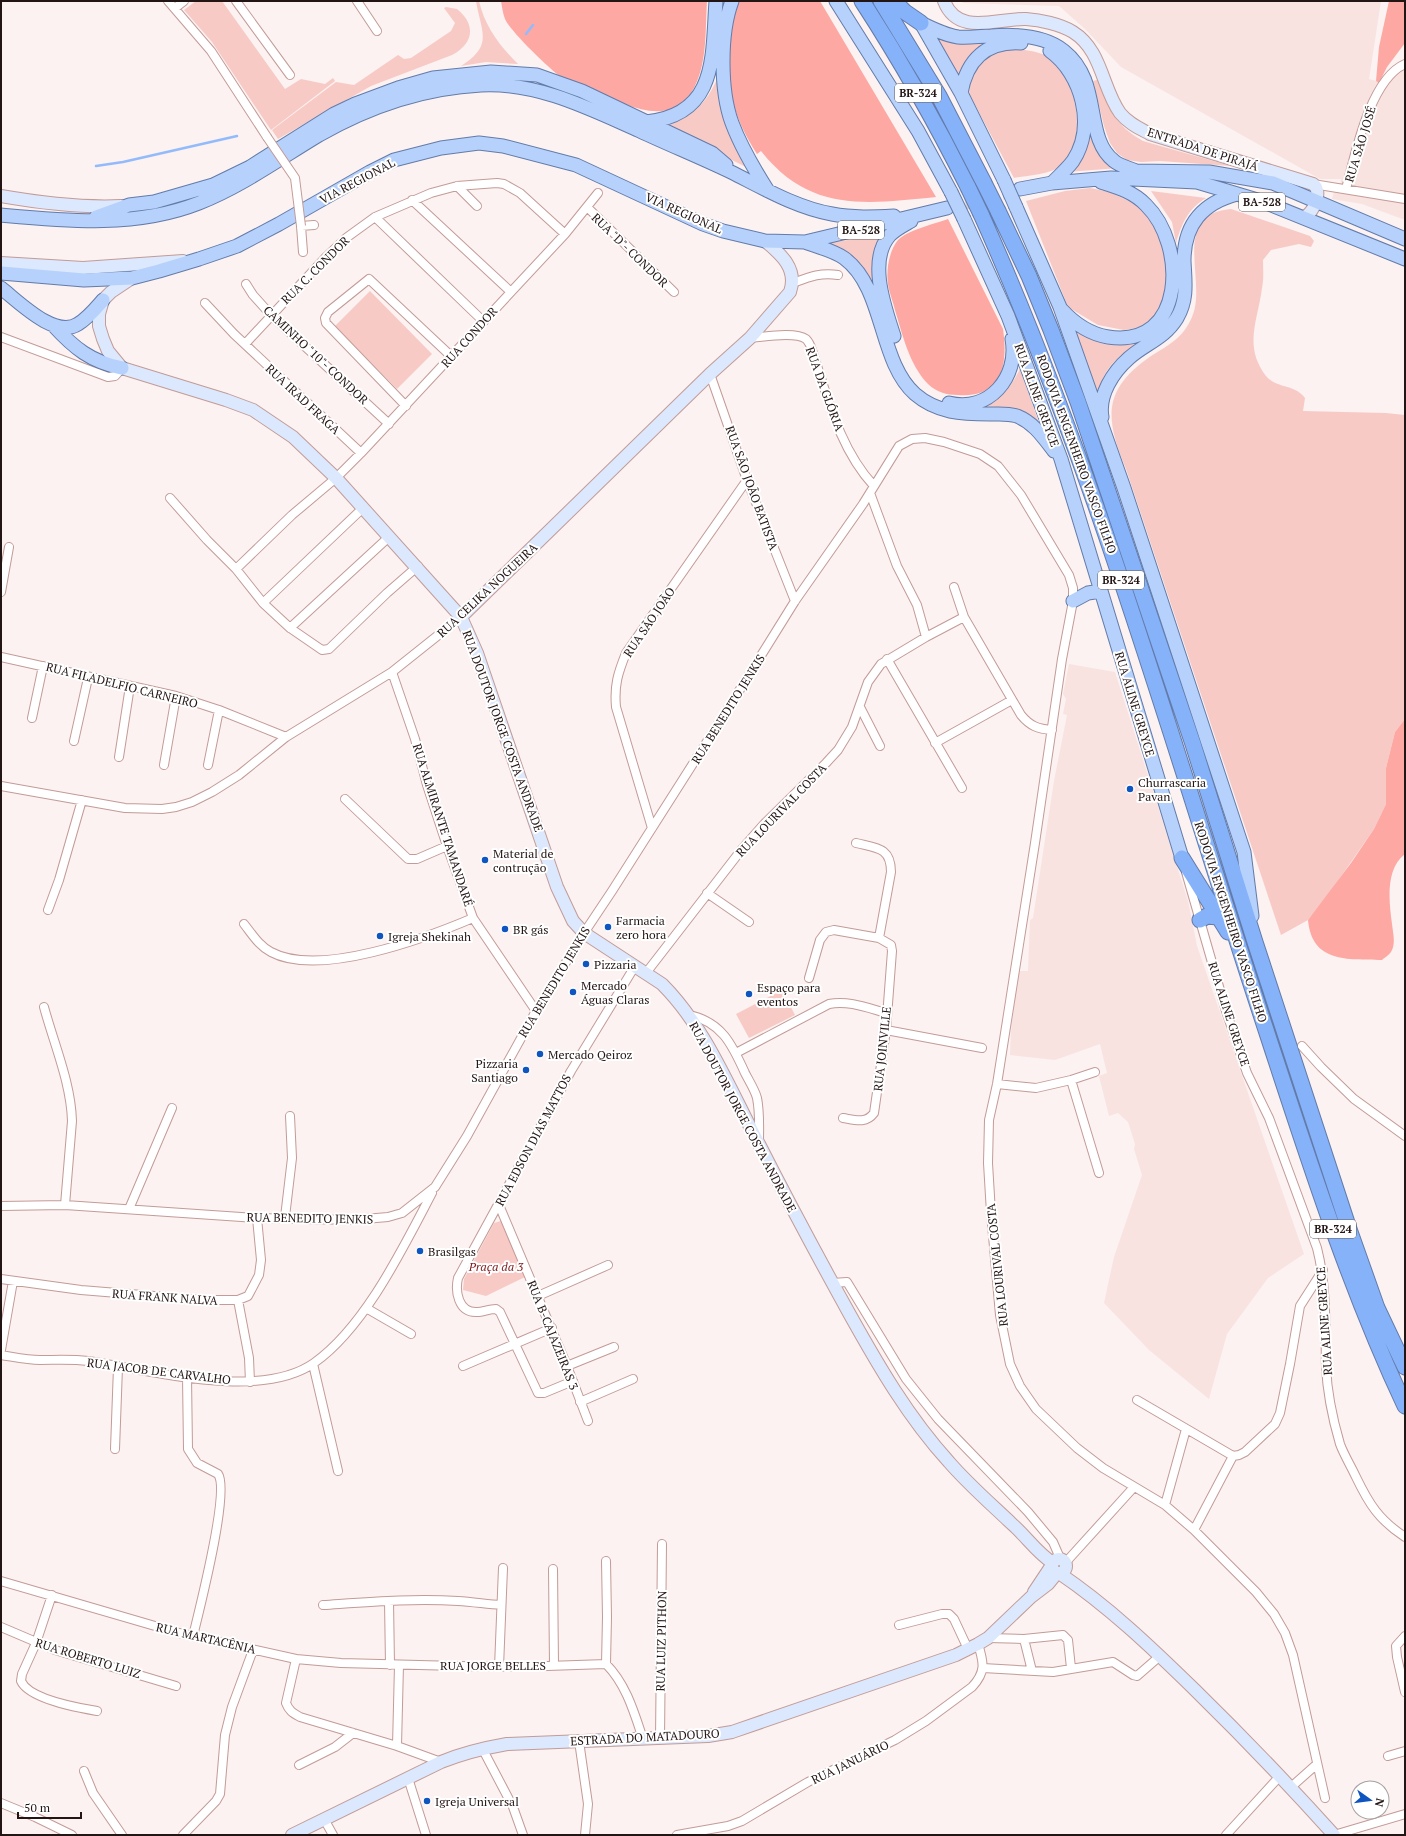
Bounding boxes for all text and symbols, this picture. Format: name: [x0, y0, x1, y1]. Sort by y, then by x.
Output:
road number: BR-324: [895, 84, 941, 102]
street label: RUA SÃO JOSÉ: [1341, 104, 1379, 184]
street label: ENTRADA DE PIRAJÁ: [1146, 124, 1261, 174]
street label: VIA REGIONAL: [317, 155, 397, 207]
street label: VIA REGIONAL: [643, 189, 725, 237]
road number: BA-528: [1239, 193, 1285, 211]
street label: RUA "D"- CONDOR: [589, 210, 672, 290]
road number: BA-528: [838, 221, 884, 239]
street label: RUA C. CONDOR: [278, 233, 352, 307]
street label: CAMINHO "10"- CONDOR: [260, 303, 372, 408]
street label: RUA CONDOR: [438, 303, 500, 371]
street label: RUA ALINE GREYCE: [1011, 341, 1063, 449]
street label: RUA DA GLÓRIA: [803, 345, 848, 434]
street label: RODOVIA ENGENHEIRO VASCO FILHO: [1034, 352, 1120, 556]
street label: RUA IRAD FRAGA: [263, 361, 344, 438]
street label: RUA SÃO JOÃO BATISTA: [722, 424, 782, 553]
street label: RUA CELIKA NOGUEIRA: [434, 539, 541, 640]
road number: BR-324: [1098, 571, 1144, 589]
street label: RUA SÃO JOÃO: [620, 584, 678, 660]
street label: RUA DOUTOR JORGE COSTA ANDRADE: [459, 628, 547, 834]
street label: RUA ALINE GREYCE: [1112, 650, 1158, 758]
street label: RUA BENEDITO JENKIS: [688, 651, 768, 767]
street label: RUA FILADELFIO CARNEIRO: [44, 659, 200, 711]
street label: RUA ALMIRANTE TAMANDARÉ: [410, 742, 476, 908]
street label: RUA LOURIVAL COSTA: [733, 760, 830, 860]
place label: Churrascaria Pavan: [1138, 775, 1206, 804]
marker: Churrascaria Pavan: [1125, 784, 1135, 794]
street label: RODOVIA ENGENHEIRO VASCO FILHO: [1191, 820, 1271, 1025]
place label: Material de contrução: [493, 846, 553, 875]
marker: Material de contrução: [480, 855, 490, 865]
place label: Farmacia zero hora: [616, 913, 666, 942]
place label: BR gás: [513, 922, 549, 937]
marker: Farmacia zero hora: [603, 922, 613, 932]
marker: BR gás: [500, 924, 510, 934]
street label: RUA BENEDITO JENKIS: [515, 924, 593, 1040]
place label: Igreja Shekinah: [388, 929, 471, 944]
marker: Igreja Shekinah: [375, 931, 385, 941]
place label: Pizzaria: [594, 957, 637, 972]
marker: Pizzaria: [581, 959, 591, 969]
street label: RUA ALINE GREYCE: [1205, 960, 1253, 1068]
place label: Mercado Águas Claras: [581, 978, 649, 1007]
place label: Espaço para eventos: [757, 980, 820, 1009]
marker: Mercado Águas Claras: [568, 987, 578, 997]
marker: Espaço para eventos: [744, 989, 754, 999]
street label: RUA JOINVILLE: [870, 1006, 894, 1092]
street label: RUA DOUTOR JORGE COSTA ANDRADE: [686, 1019, 800, 1215]
place label: Mercado Qeiroz: [548, 1047, 633, 1062]
marker: Mercado Qeiroz: [535, 1049, 545, 1059]
place label: Pizzaria Santiago: [471, 1056, 518, 1085]
marker: Pizzaria Santiago: [521, 1065, 531, 1075]
street label: RUA EDSON DIAS MATTOS: [492, 1072, 574, 1208]
street label: RUA LOURIVAL COSTA: [983, 1202, 1011, 1327]
street label: RUA BENEDITO JENKIS: [247, 1209, 373, 1227]
road number: BR-324: [1310, 1220, 1356, 1238]
place label: Brasilgas: [428, 1244, 476, 1259]
marker: Brasilgas: [415, 1246, 425, 1256]
park label: Praça da 3: [468, 1259, 524, 1275]
street label: RUA ALINE GREYCE: [1313, 1266, 1335, 1376]
street label: RUA B-CAJAZEIRAS 3: [524, 1278, 582, 1392]
street label: RUA FRANK NALVA: [112, 1286, 219, 1308]
street label: RUA JACOB DE CARVALHO: [86, 1355, 232, 1387]
street label: RUA LUIZ PITHON: [653, 1590, 669, 1692]
street label: RUA MARTACÊNIA: [155, 1619, 258, 1657]
street label: RUA ROBERTO LUIZ: [34, 1635, 142, 1681]
street label: RUA JORGE BELLES: [440, 1658, 546, 1673]
street label: ESTRADA DO MATADOURO: [570, 1726, 720, 1748]
street label: RUA JANUÁRIO: [809, 1737, 891, 1787]
north arrow: [1350, 1780, 1390, 1820]
scale bar: [18, 1794, 81, 1820]
place label: Igreja Universal: [435, 1794, 519, 1809]
marker: Igreja Universal: [422, 1796, 432, 1806]
text: N: [1372, 1797, 1388, 1809]
text: 50 m: [24, 1800, 51, 1815]

